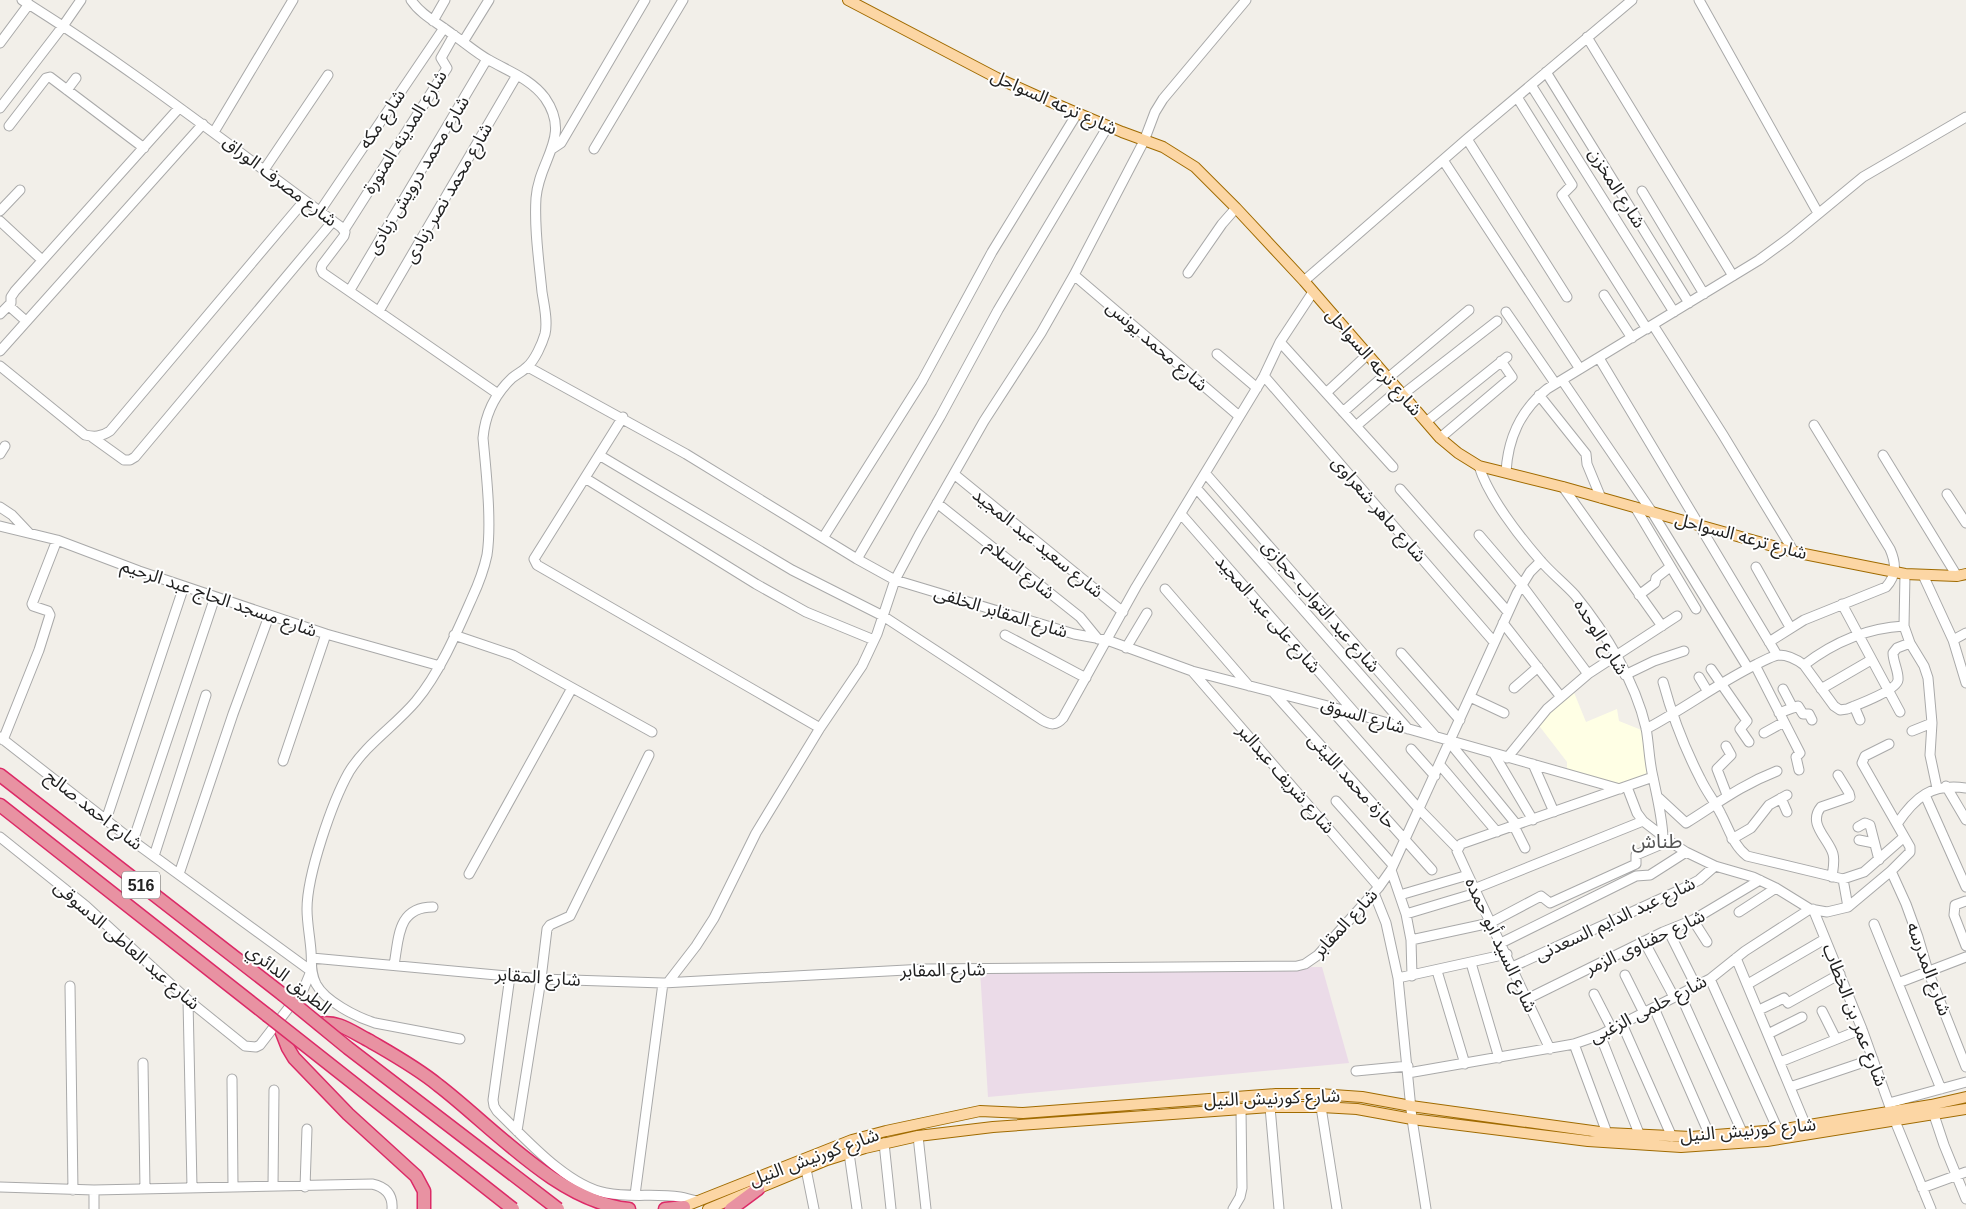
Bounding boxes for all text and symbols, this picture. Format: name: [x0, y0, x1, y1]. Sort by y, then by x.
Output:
street label: شارع ترعه السواحل: [986, 65, 1120, 142]
street label: شارع المدينه المنورة: [359, 67, 454, 199]
street label: شارع مكه: [355, 85, 412, 155]
street label: شارع محمد درويش زبادى: [363, 92, 477, 260]
street label: شارع محمد نصر زبادى: [400, 119, 500, 269]
street label: شارع مصرف الوراق: [217, 132, 341, 234]
street label: شارع المخزن: [1581, 144, 1649, 234]
street label: شارع محمد يونس: [1100, 297, 1212, 398]
street label: شارع ترعه السواحل: [1319, 304, 1426, 422]
street label: شارع ماهر شعراوى: [1325, 452, 1430, 569]
street label: شارع سعيد عبد المجيد: [966, 484, 1107, 605]
street label: شارع ترعه السواحل: [1672, 509, 1809, 567]
street label: شارع السلام: [979, 535, 1059, 606]
street label: شارع عبد التواب حجازى: [1255, 536, 1384, 679]
street label: شارع على عبد المجيد: [1208, 551, 1325, 680]
street label: شارع مسجد الحاج عبد الرحيم: [117, 555, 319, 645]
street label: شارع المقابر الخلفى: [931, 582, 1070, 646]
street label: شارع الوحده: [1567, 596, 1632, 680]
street label: شارع السوق: [1317, 694, 1407, 741]
street label: شارع شريف عبدالبر: [1230, 720, 1339, 840]
street label: حارة محمد الليثى: [1303, 729, 1400, 833]
street label: شارع احمد صالح: [39, 766, 147, 857]
district label: طناش: [1632, 830, 1682, 853]
road number: 516: [122, 872, 160, 898]
street label: شارع عبد الدايم السعدنى: [1532, 873, 1700, 969]
street label: شارع السيد أبو حمده: [1457, 874, 1542, 1017]
street label: شارع عبد العاطى الدسوقى: [47, 876, 204, 1017]
street label: شارع المقابر: [1308, 885, 1384, 965]
street label: شارع حفناوى الزمر: [1581, 906, 1710, 983]
street label: شارع المدرسه: [1899, 920, 1955, 1020]
street label: الطريق الدائري: [241, 940, 335, 1021]
street label: شارع عمر بن الخطاب: [1815, 941, 1891, 1090]
street label: شارع المقابر: [899, 959, 986, 985]
street label: شارع المقابر: [493, 964, 581, 994]
street label: شارع حلمى الزغبى: [1586, 971, 1712, 1051]
street label: شارع كورنيش النيل: [1203, 1086, 1341, 1114]
street label: شارع كورنيش النيل: [1679, 1114, 1817, 1150]
street label: شارع كورنيش النيل: [746, 1124, 883, 1193]

